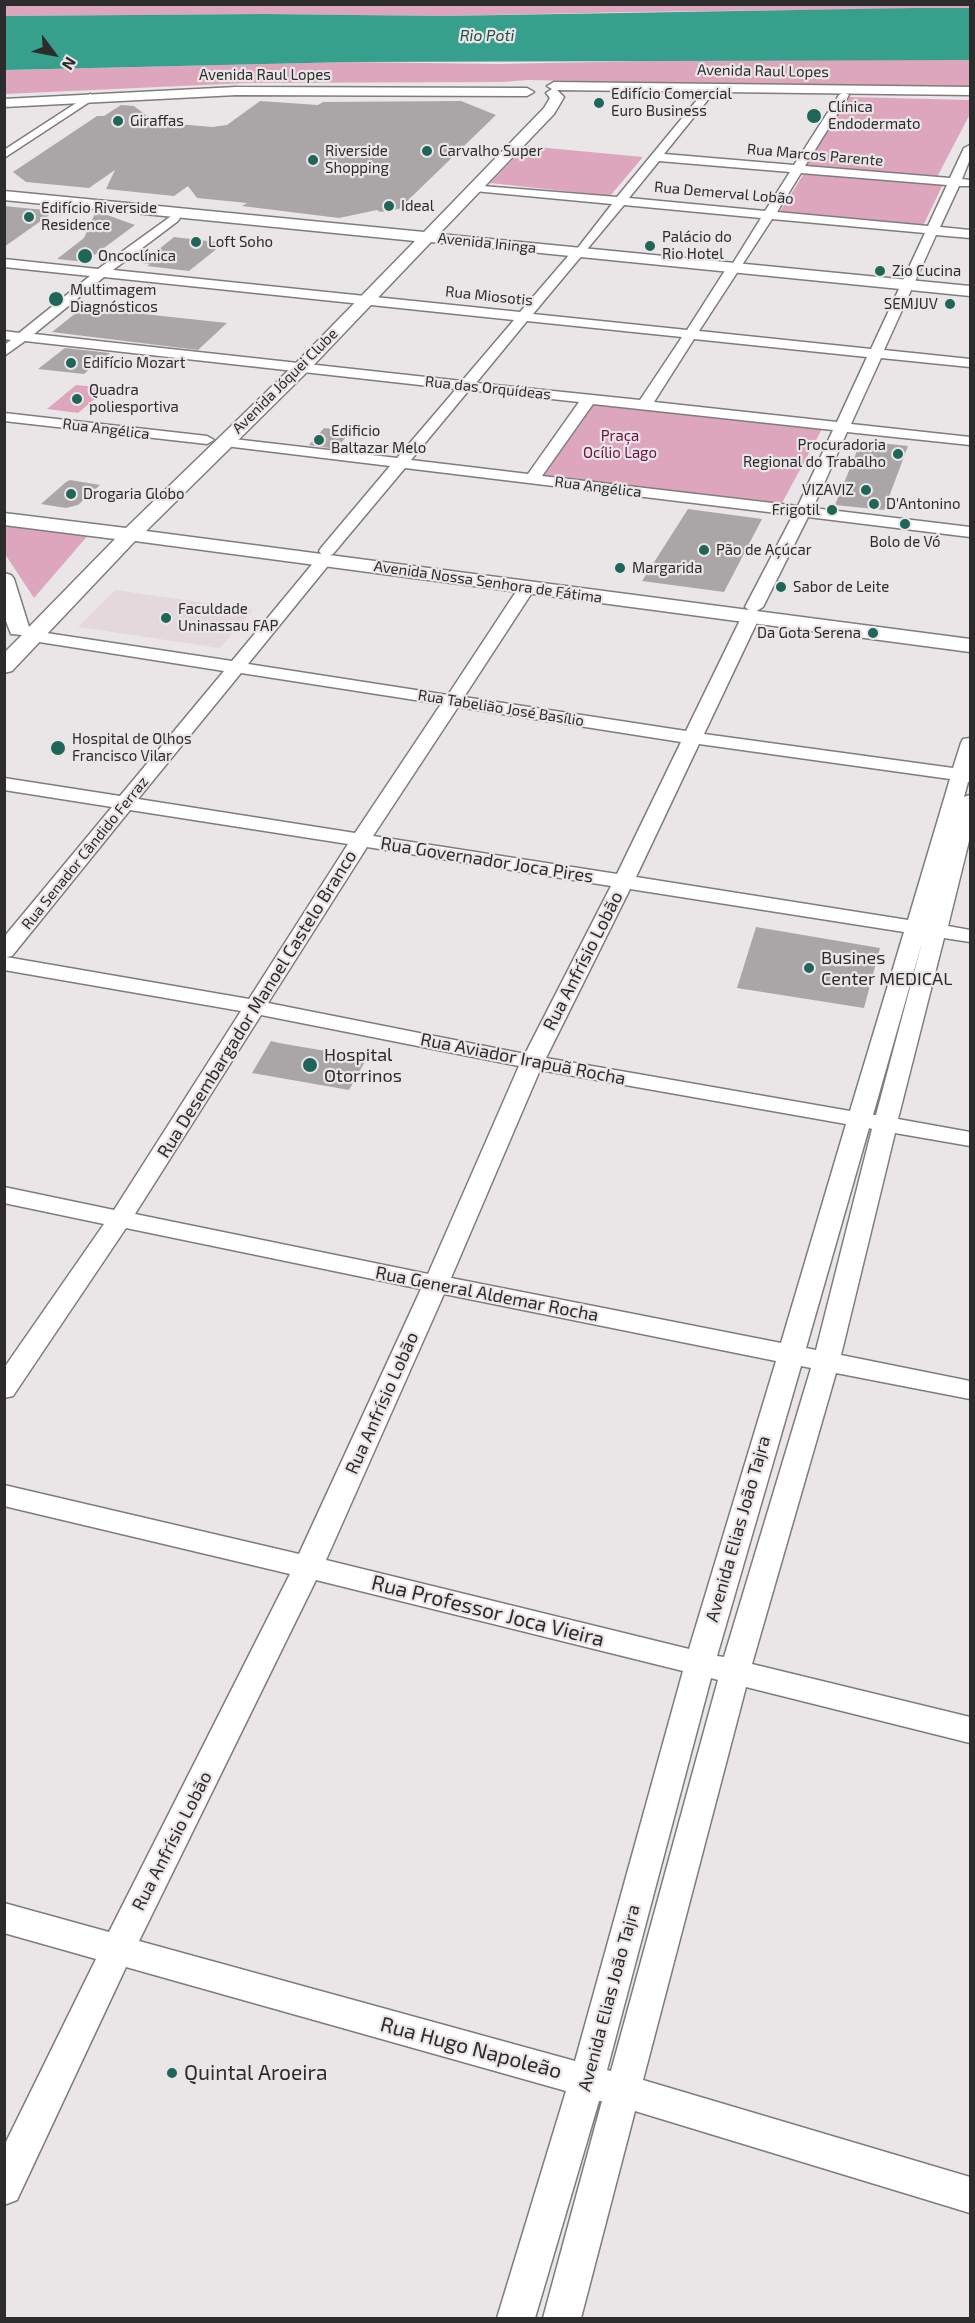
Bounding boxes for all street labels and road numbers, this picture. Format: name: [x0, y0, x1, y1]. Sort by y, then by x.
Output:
street label: Avenida Raul Lopes: [697, 61, 829, 81]
street label: Avenida Raul Lopes: [199, 66, 331, 84]
street label: Rua Marcos Parente: [746, 140, 884, 170]
street label: Rua Demerval Lobão: [653, 178, 795, 208]
street label: Avenida Ininga: [437, 229, 537, 257]
street label: Rua Miosotis: [444, 282, 534, 310]
street label: Avenida Jóquei Clube: [229, 325, 341, 437]
street label: Rua das Orquídeas: [424, 372, 552, 404]
street label: Rua Angélica: [61, 415, 151, 443]
street label: Rua Angélica: [553, 473, 643, 501]
street label: Avenida Nossa Senhora de Fátima: [373, 557, 603, 607]
street label: Rua Tabelião José Basílio: [417, 686, 585, 730]
street label: Rua Senador Cândido Ferraz: [18, 773, 152, 933]
street label: Rua Governador Joca Pires: [379, 833, 595, 887]
street label: Rua Desembargador Manoel Castelo Branco: [153, 846, 361, 1162]
street label: Rua Anfrísio Lobão: [539, 888, 627, 1034]
street label: Rua Aviador Irapuã Rocha: [419, 1028, 627, 1090]
street label: Rua General Aldemar Rocha: [374, 1262, 600, 1326]
street label: Rua Anfrísio Lobão: [341, 1329, 423, 1477]
street label: Avenida Elias João Tajra: [701, 1433, 775, 1625]
street label: Rua Professor Joca Vieira: [369, 1570, 607, 1652]
street label: Rua Anfrísio Lobão: [128, 1768, 216, 1914]
street label: Avenida Elias João Tajra: [574, 1902, 644, 2094]
street label: Rua Hugo Napoleão: [378, 2012, 564, 2084]

